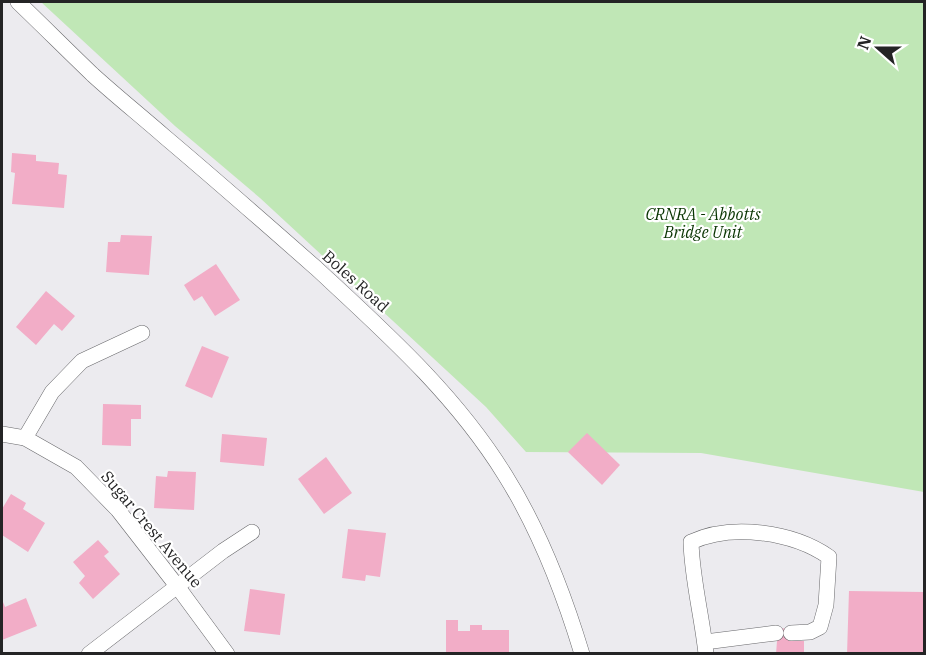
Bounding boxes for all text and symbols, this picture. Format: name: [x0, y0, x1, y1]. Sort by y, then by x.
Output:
north arrow: [848, 18, 908, 78]
text: N: [852, 33, 876, 52]
park label: CRNRA - Abbotts Bridge Unit: [645, 204, 761, 242]
street label: Boles Road: [319, 246, 394, 316]
street label: Sugar Crest Avenue: [97, 466, 207, 592]

